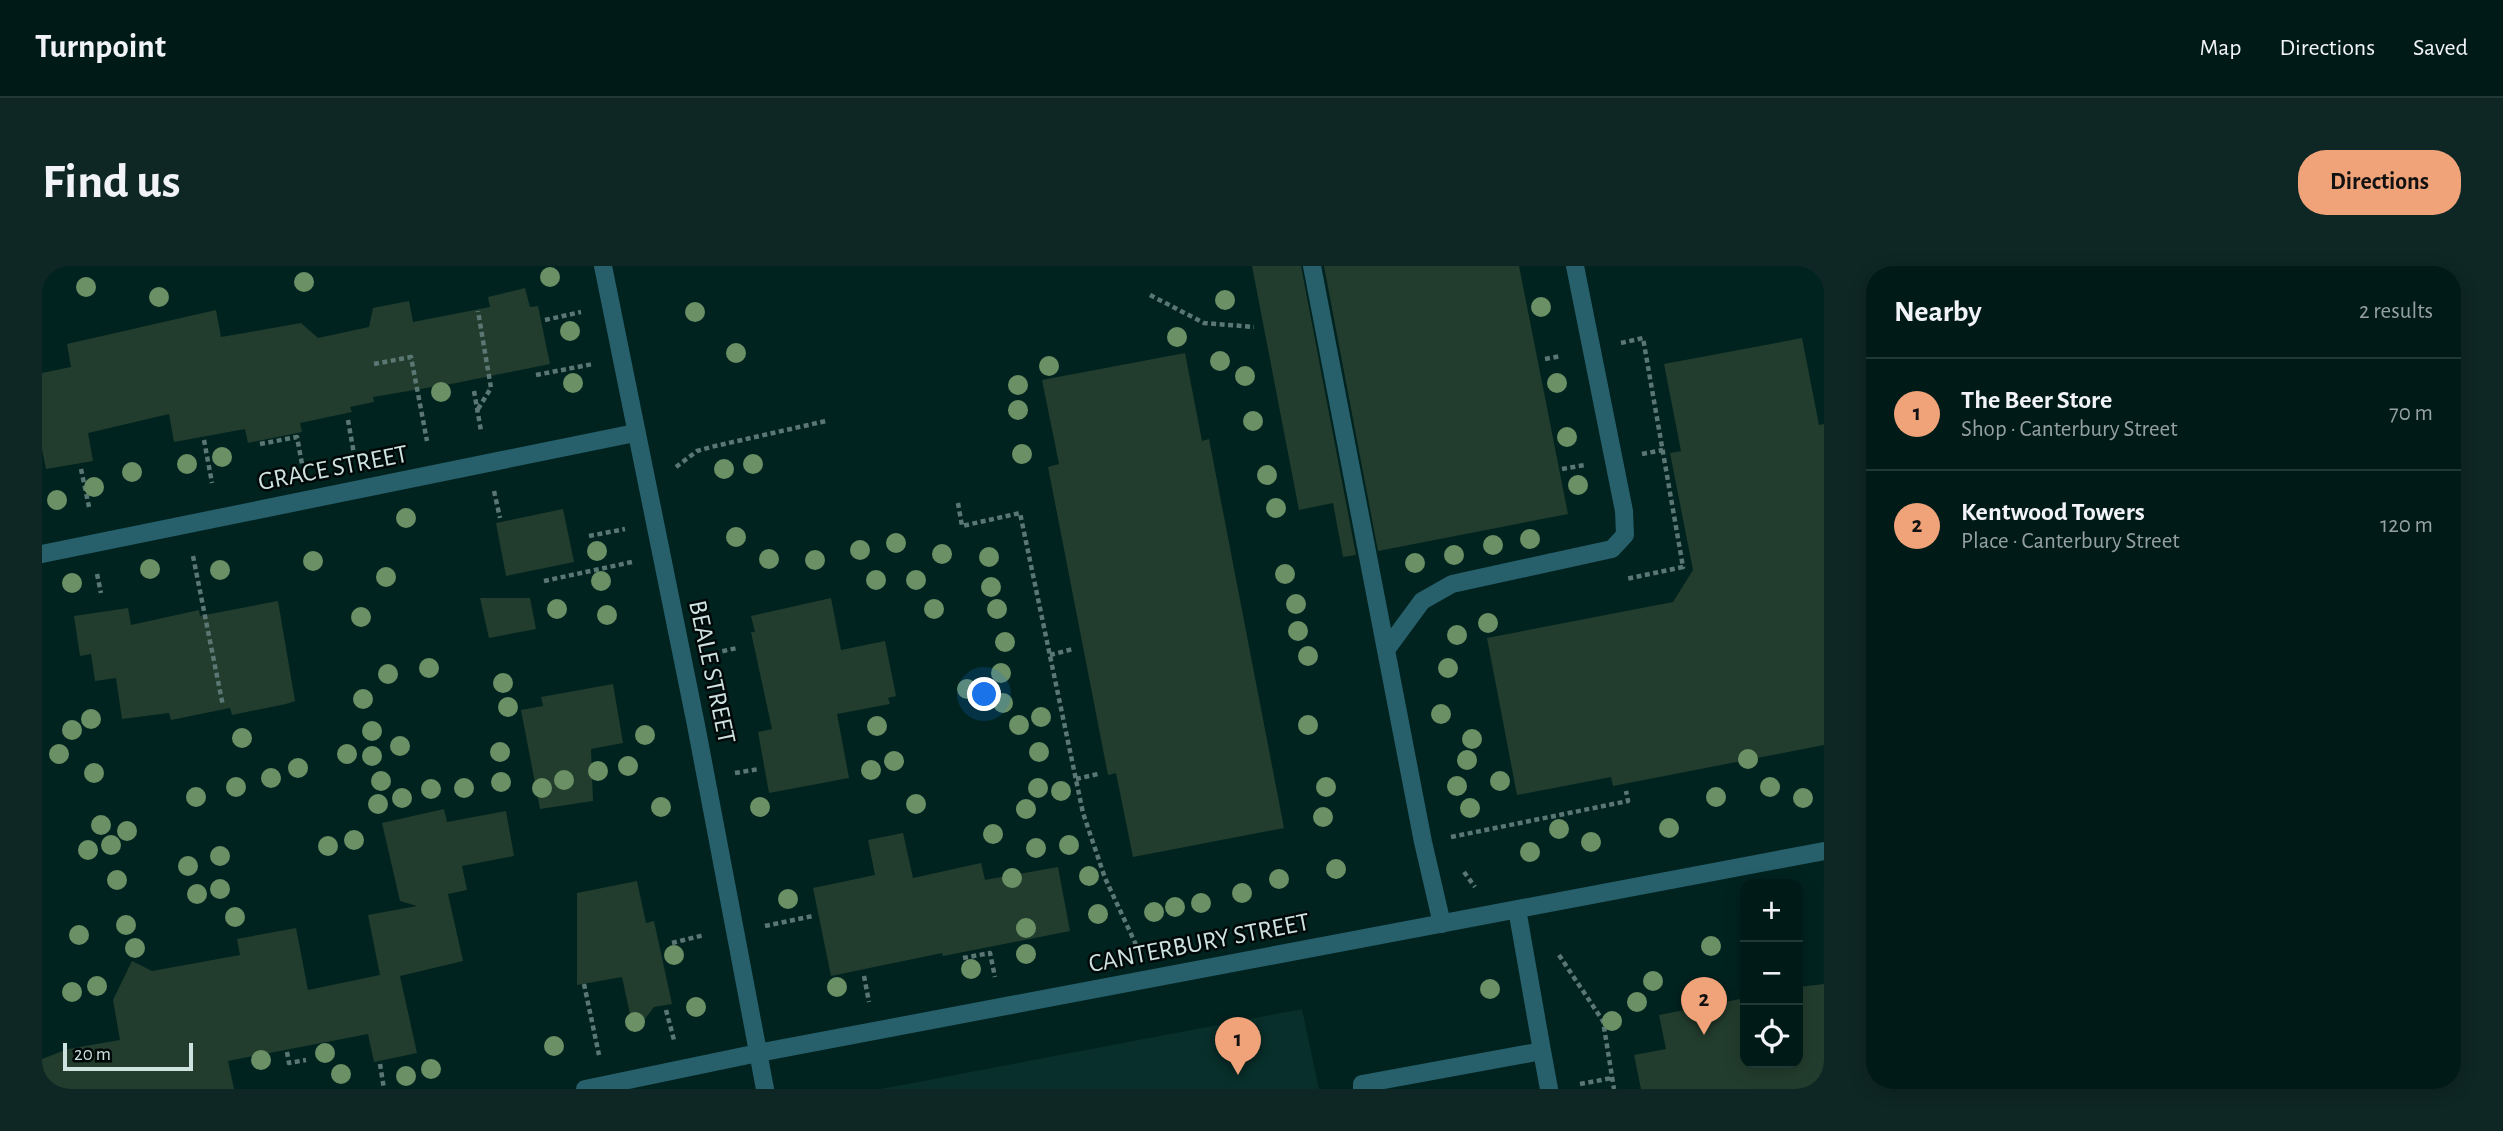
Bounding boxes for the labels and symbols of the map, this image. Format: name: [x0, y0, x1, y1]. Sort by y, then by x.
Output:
street label: GRACE STREET: [256, 441, 410, 495]
street label: BEALE STREET: [684, 598, 740, 746]
your location: [967, 677, 1001, 711]
street label: CANTERBURY STREET: [1086, 909, 1312, 977]
pin: 2: [1681, 977, 1727, 1035]
pin: 1: [1215, 1017, 1261, 1075]
scale bar: [63, 1040, 192, 1072]

